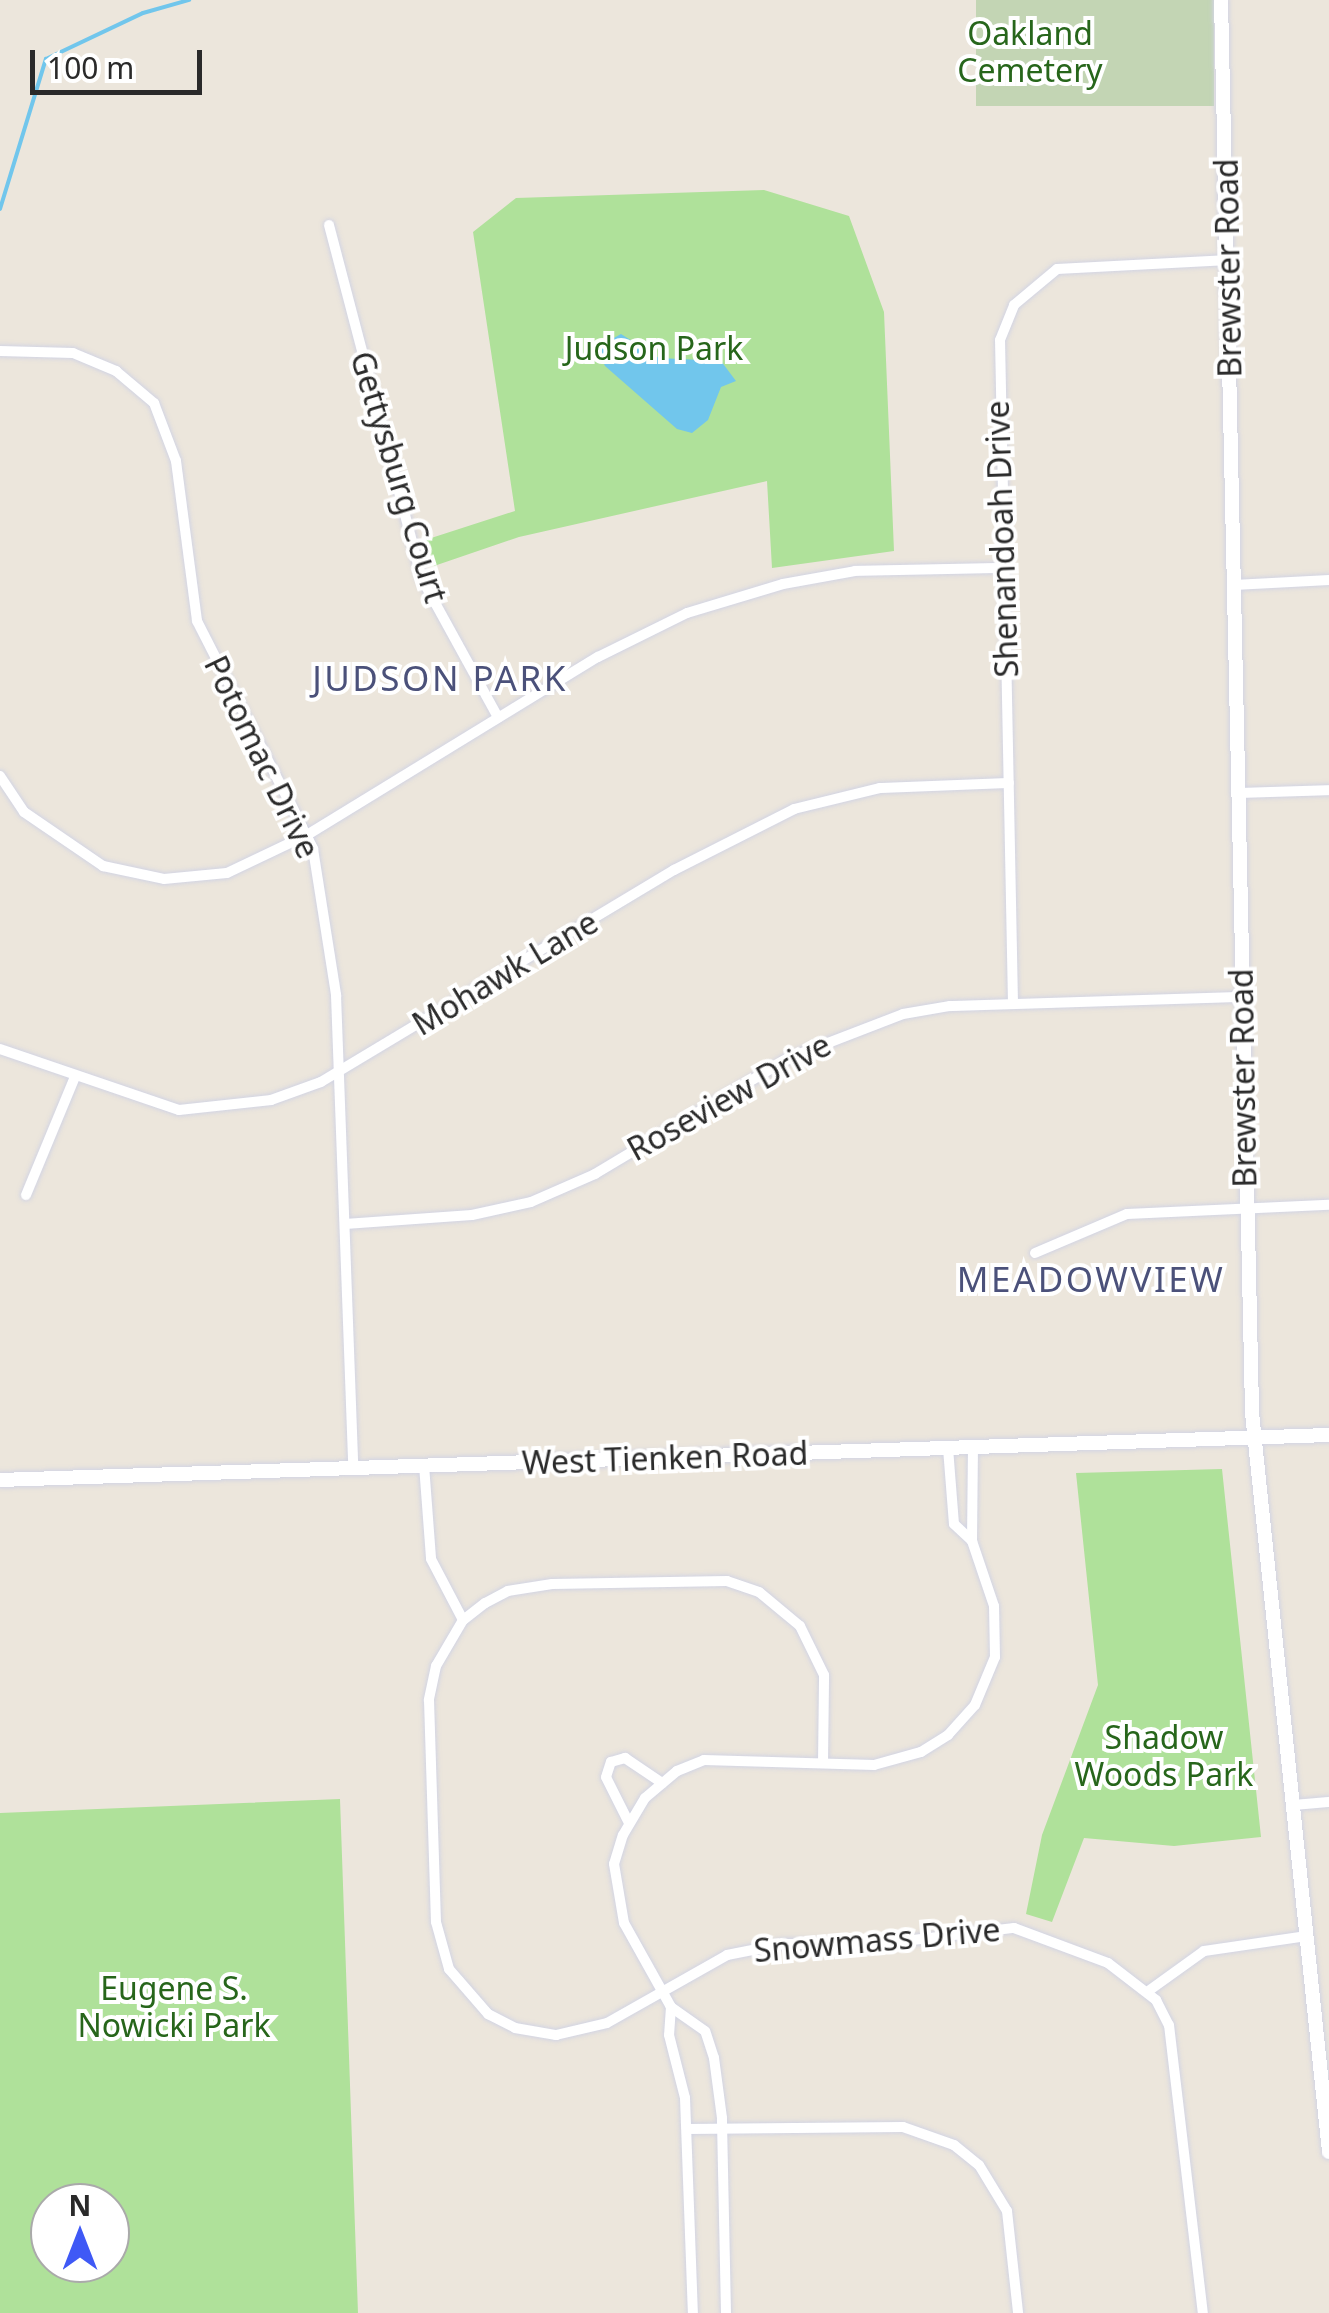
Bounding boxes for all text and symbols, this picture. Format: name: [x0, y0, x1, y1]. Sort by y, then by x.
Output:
park label: Oakland Cemetery: [957, 15, 1103, 90]
scale bar: [35, 30, 208, 92]
text: 100 m: [47, 47, 134, 88]
street label: Brewster Road: [1207, 158, 1249, 378]
park label: Judson Park: [565, 329, 743, 367]
street label: Gettysburg Court: [343, 347, 455, 607]
street label: Shenandoah Drive: [978, 400, 1026, 678]
street label: Potomac Drive: [196, 650, 328, 864]
district label: JUDSON PARK: [312, 657, 568, 699]
street label: Mohawk Lane: [405, 903, 605, 1043]
street label: Brewster Road: [1222, 968, 1264, 1188]
street label: Roseview Drive: [621, 1025, 837, 1169]
district label: MEADOWVIEW: [957, 1258, 1225, 1300]
street label: West Tienken Road: [521, 1434, 809, 1482]
park label: Shadow Woods Park: [1075, 1719, 1253, 1794]
street label: Snowmass Drive: [752, 1910, 1002, 1970]
park label: Eugene S. Nowicki Park: [77, 1970, 271, 2045]
north arrow: [30, 2183, 130, 2283]
text: N: [69, 2186, 91, 2224]

